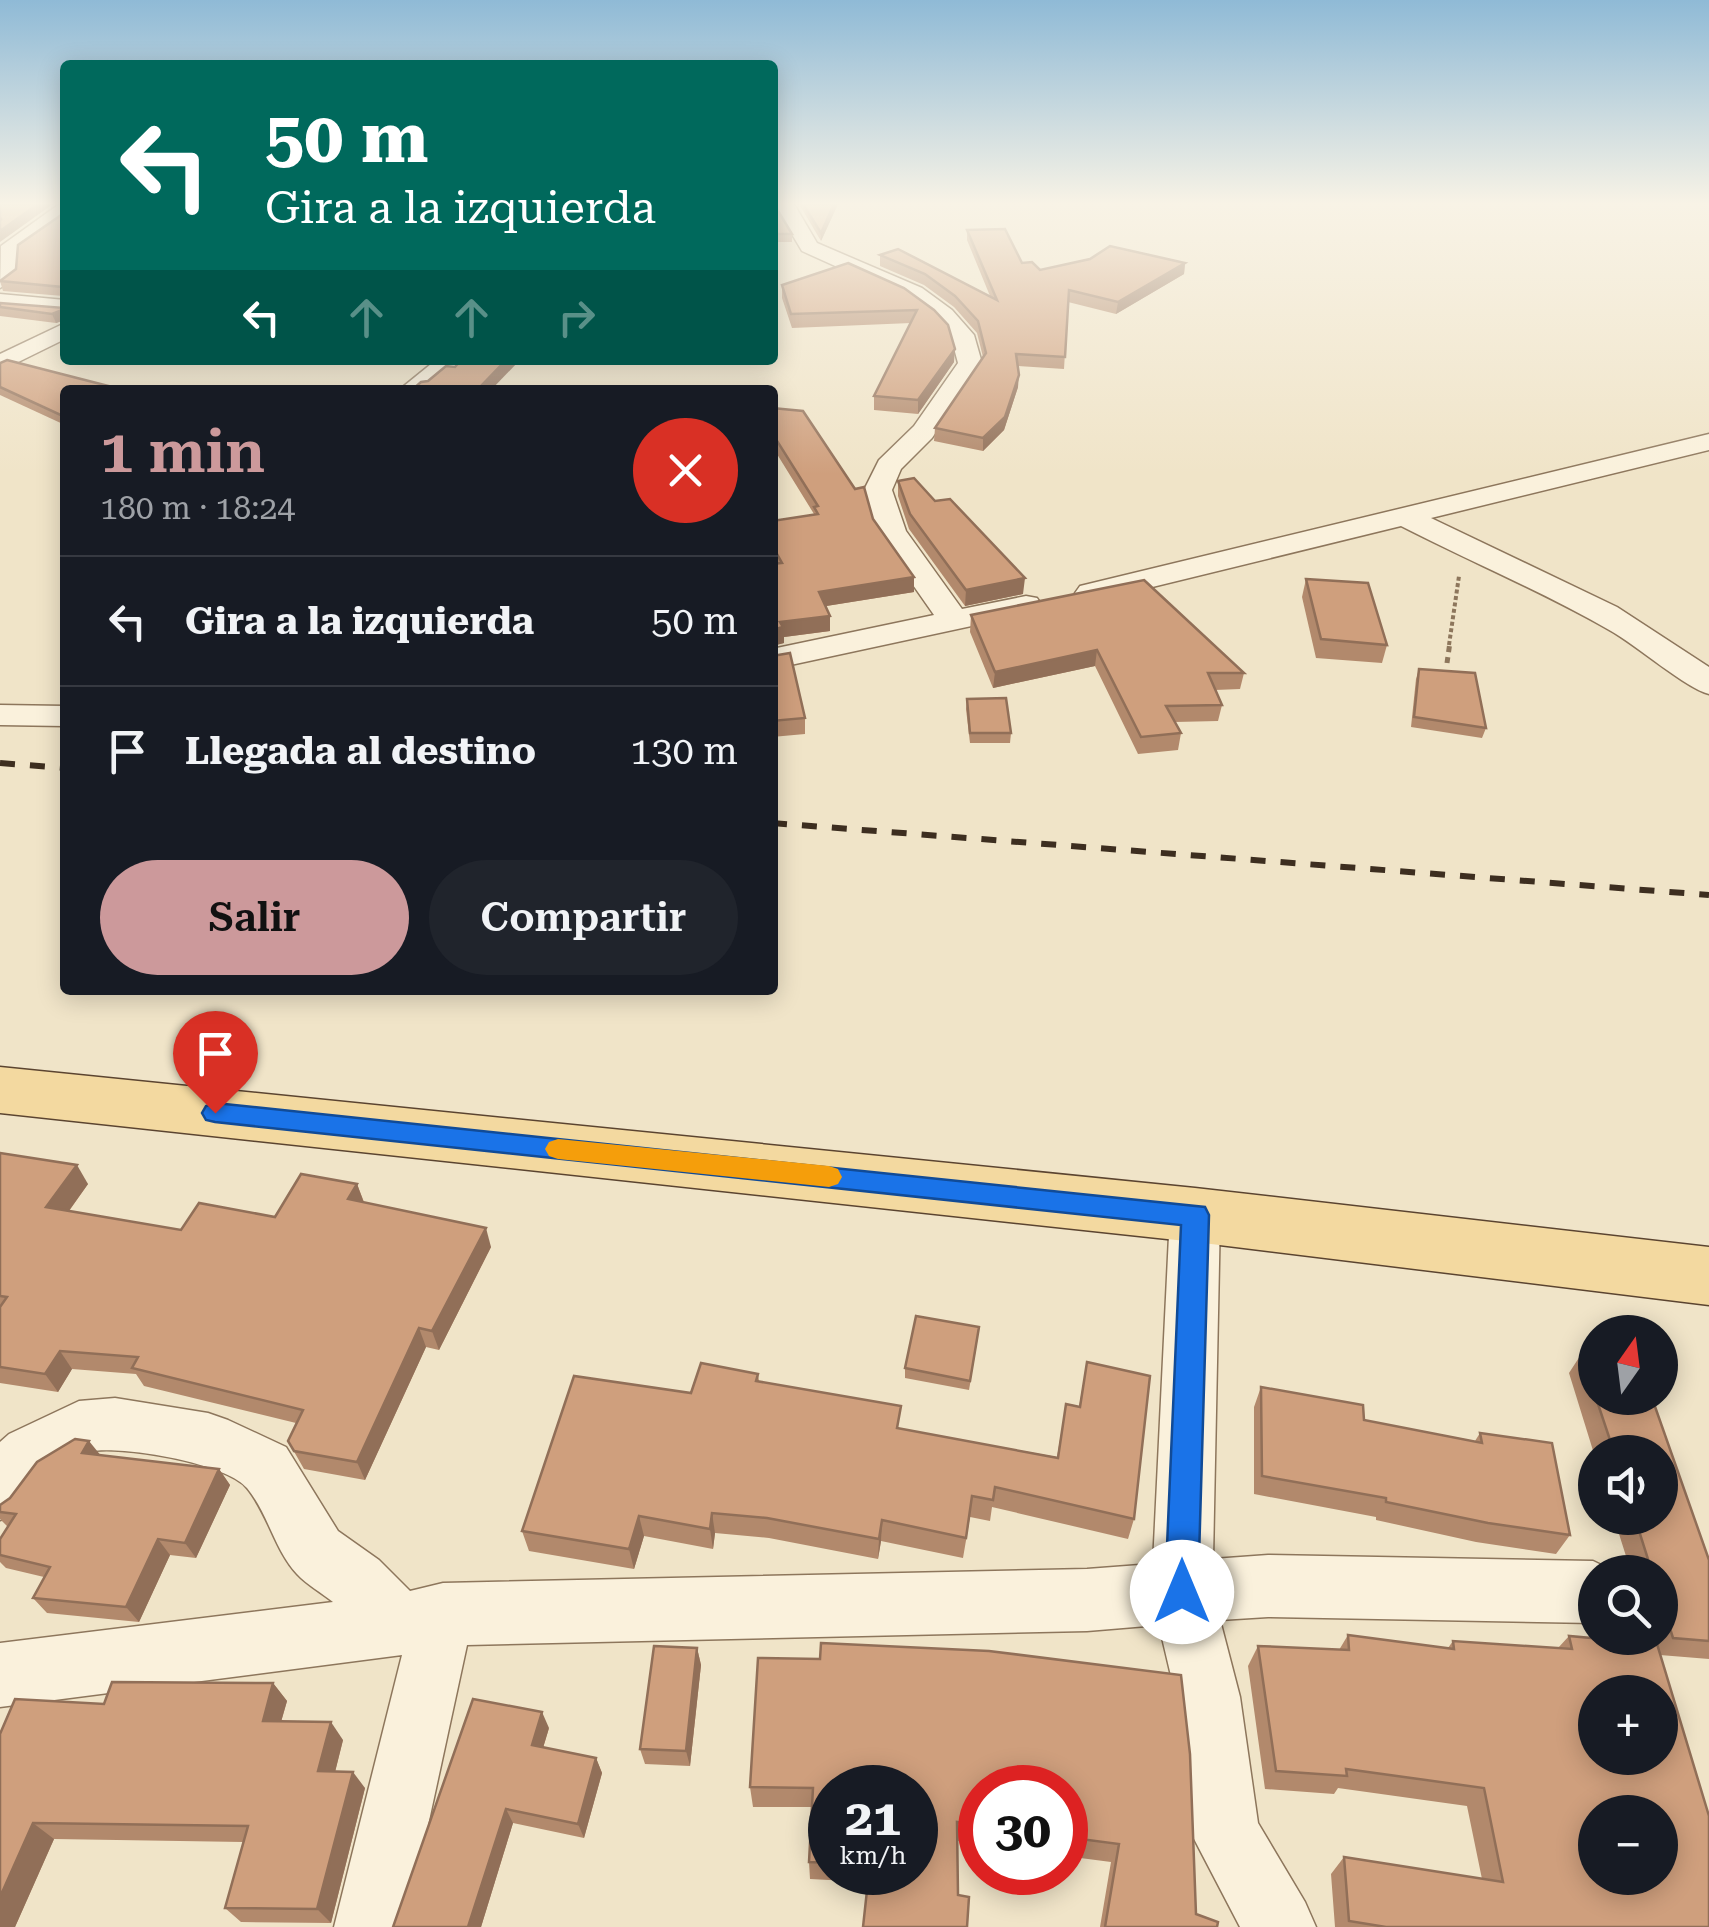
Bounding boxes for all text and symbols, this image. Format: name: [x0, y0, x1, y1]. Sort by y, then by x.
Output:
text: 50 m: [265, 97, 429, 179]
icon: left: [100, 100, 230, 230]
text: Gira a la izquierda: [265, 181, 656, 234]
icon: left: [234, 290, 289, 345]
icon: ahead: [339, 290, 394, 345]
icon: ahead: [444, 290, 499, 345]
icon: right: [549, 290, 604, 345]
text: 1 min: [100, 416, 265, 487]
button: close: [633, 418, 738, 523]
text: 180 m · 18:24: [100, 489, 295, 527]
icon: left: [100, 594, 155, 649]
text: Gira a la izquierda: [185, 599, 534, 643]
text: 50 m: [651, 599, 738, 643]
icon: arrive: [100, 724, 155, 779]
text: Llegada al destino: [185, 729, 536, 773]
text: 130 m: [630, 729, 738, 773]
button: Salir: [100, 860, 409, 975]
button: Compartir: [429, 860, 738, 975]
pin: [173, 1011, 258, 1114]
icon: arrive: [188, 1026, 243, 1081]
north arrow: [1578, 1315, 1678, 1415]
map controls: [1578, 1315, 1678, 1895]
button: sound: [1578, 1435, 1678, 1535]
position arrow: [1130, 1540, 1234, 1644]
button: search: [1578, 1555, 1678, 1655]
button: +: [1578, 1675, 1678, 1775]
speed limit sign: 30: [958, 1765, 1088, 1895]
text: 21: [845, 1789, 901, 1847]
button: −: [1578, 1795, 1678, 1895]
text: km/h: [840, 1841, 906, 1870]

